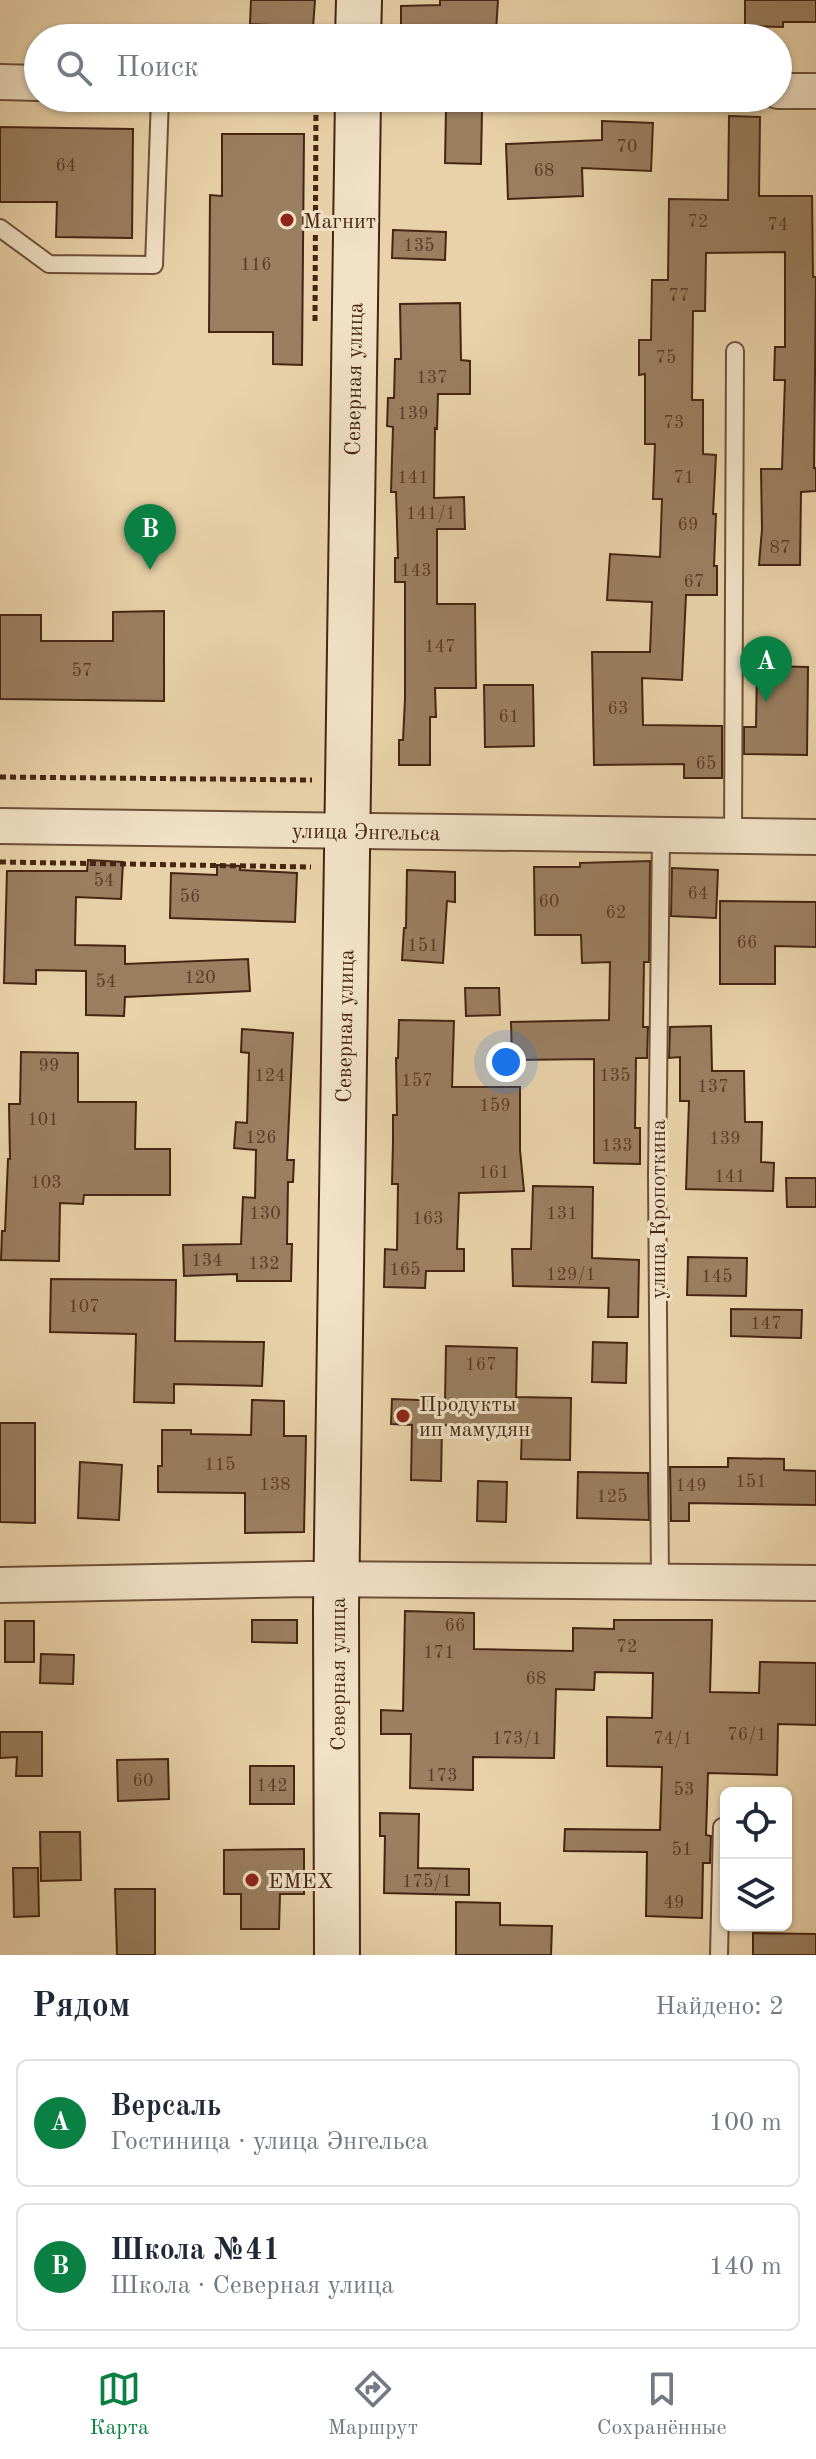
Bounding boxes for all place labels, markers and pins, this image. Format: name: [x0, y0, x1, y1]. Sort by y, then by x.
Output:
marker: Магнит: [278, 211, 296, 229]
place label: Магнит: [303, 211, 376, 233]
pin: B: [124, 504, 176, 570]
pin: A: [740, 636, 792, 702]
place label: Продукты ип мамудян: [419, 1394, 530, 1441]
marker: Продукты ип мамудян: [394, 1407, 412, 1425]
marker: EMEX: [243, 1871, 261, 1889]
place label: EMEX: [268, 1871, 333, 1893]

